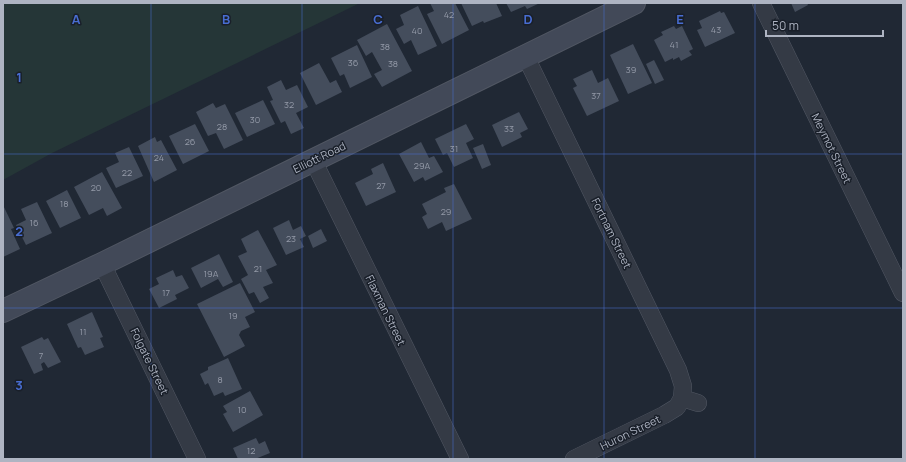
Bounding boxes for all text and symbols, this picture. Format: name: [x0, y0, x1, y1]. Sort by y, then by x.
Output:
house number: 42: [444, 8, 454, 21]
text: A: [72, 10, 81, 28]
text: B: [222, 10, 230, 28]
text: C: [373, 10, 383, 28]
text: D: [523, 10, 533, 28]
text: E: [676, 10, 684, 28]
scale bar: [766, 12, 883, 38]
text: 50 m: [772, 17, 799, 34]
house number: 43: [711, 23, 721, 36]
house number: 40: [412, 24, 422, 37]
house number: 41: [670, 38, 678, 51]
house number: 38: [380, 40, 390, 53]
house number: 36: [348, 56, 359, 69]
house number: 38: [388, 57, 398, 70]
house number: 39: [626, 63, 636, 76]
text: 1: [16, 68, 22, 86]
house number: 37: [591, 89, 601, 102]
house number: 32: [284, 98, 294, 111]
street label: Meymot Street: [809, 111, 855, 185]
house number: 30: [250, 113, 260, 126]
house number: 28: [217, 120, 227, 133]
house number: 33: [504, 122, 514, 135]
house number: 26: [185, 135, 196, 148]
street label: Elliott Road: [290, 138, 348, 176]
house number: 31: [450, 142, 458, 155]
house number: 24: [154, 151, 164, 164]
house number: 29A: [414, 159, 431, 172]
house number: 22: [122, 166, 132, 179]
house number: 27: [376, 179, 386, 192]
house number: 20: [91, 181, 101, 194]
street label: Fortnam Street: [588, 195, 636, 271]
house number: 18: [60, 197, 68, 210]
house number: 29: [441, 205, 451, 218]
house number: 16: [29, 216, 39, 229]
text: 2: [15, 222, 23, 240]
house number: 23: [286, 232, 296, 245]
house number: 21: [254, 262, 262, 275]
house number: 19A: [204, 267, 219, 280]
street label: Flaxman Street: [362, 272, 410, 348]
house number: 17: [162, 286, 170, 299]
house number: 19: [228, 309, 238, 322]
house number: 11: [79, 325, 87, 338]
street label: Folgate Street: [127, 325, 173, 397]
house number: 7: [39, 349, 44, 362]
house number: 8: [217, 373, 223, 386]
text: 3: [15, 376, 23, 394]
house number: 10: [238, 403, 247, 416]
street label: Huron Street: [597, 411, 663, 453]
house number: 12: [247, 444, 255, 457]

